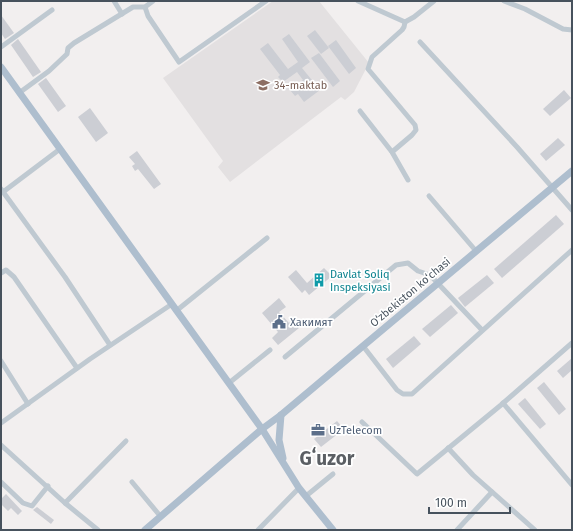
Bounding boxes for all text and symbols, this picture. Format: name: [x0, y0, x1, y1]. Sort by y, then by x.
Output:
school or university icon: 34-maktab: [255, 77, 271, 93]
place label: 34-maktab: [274, 79, 327, 92]
street label: O‘zbekiston ko‘chasi: [368, 255, 453, 330]
place label: Davlat Soliq Inspeksiyasi: [330, 268, 391, 294]
building icon: Davlat Soliq Inspeksiyasi: [311, 272, 327, 288]
public building icon: Хакимят: [271, 314, 287, 330]
place label: Хакимят: [290, 316, 333, 329]
office icon: UzTelecom: [310, 422, 326, 438]
place label: UzTelecom: [329, 424, 382, 437]
district label: Gʻuzor: [300, 446, 355, 470]
scale bar: [429, 489, 510, 515]
text: 100 m: [435, 496, 467, 510]

